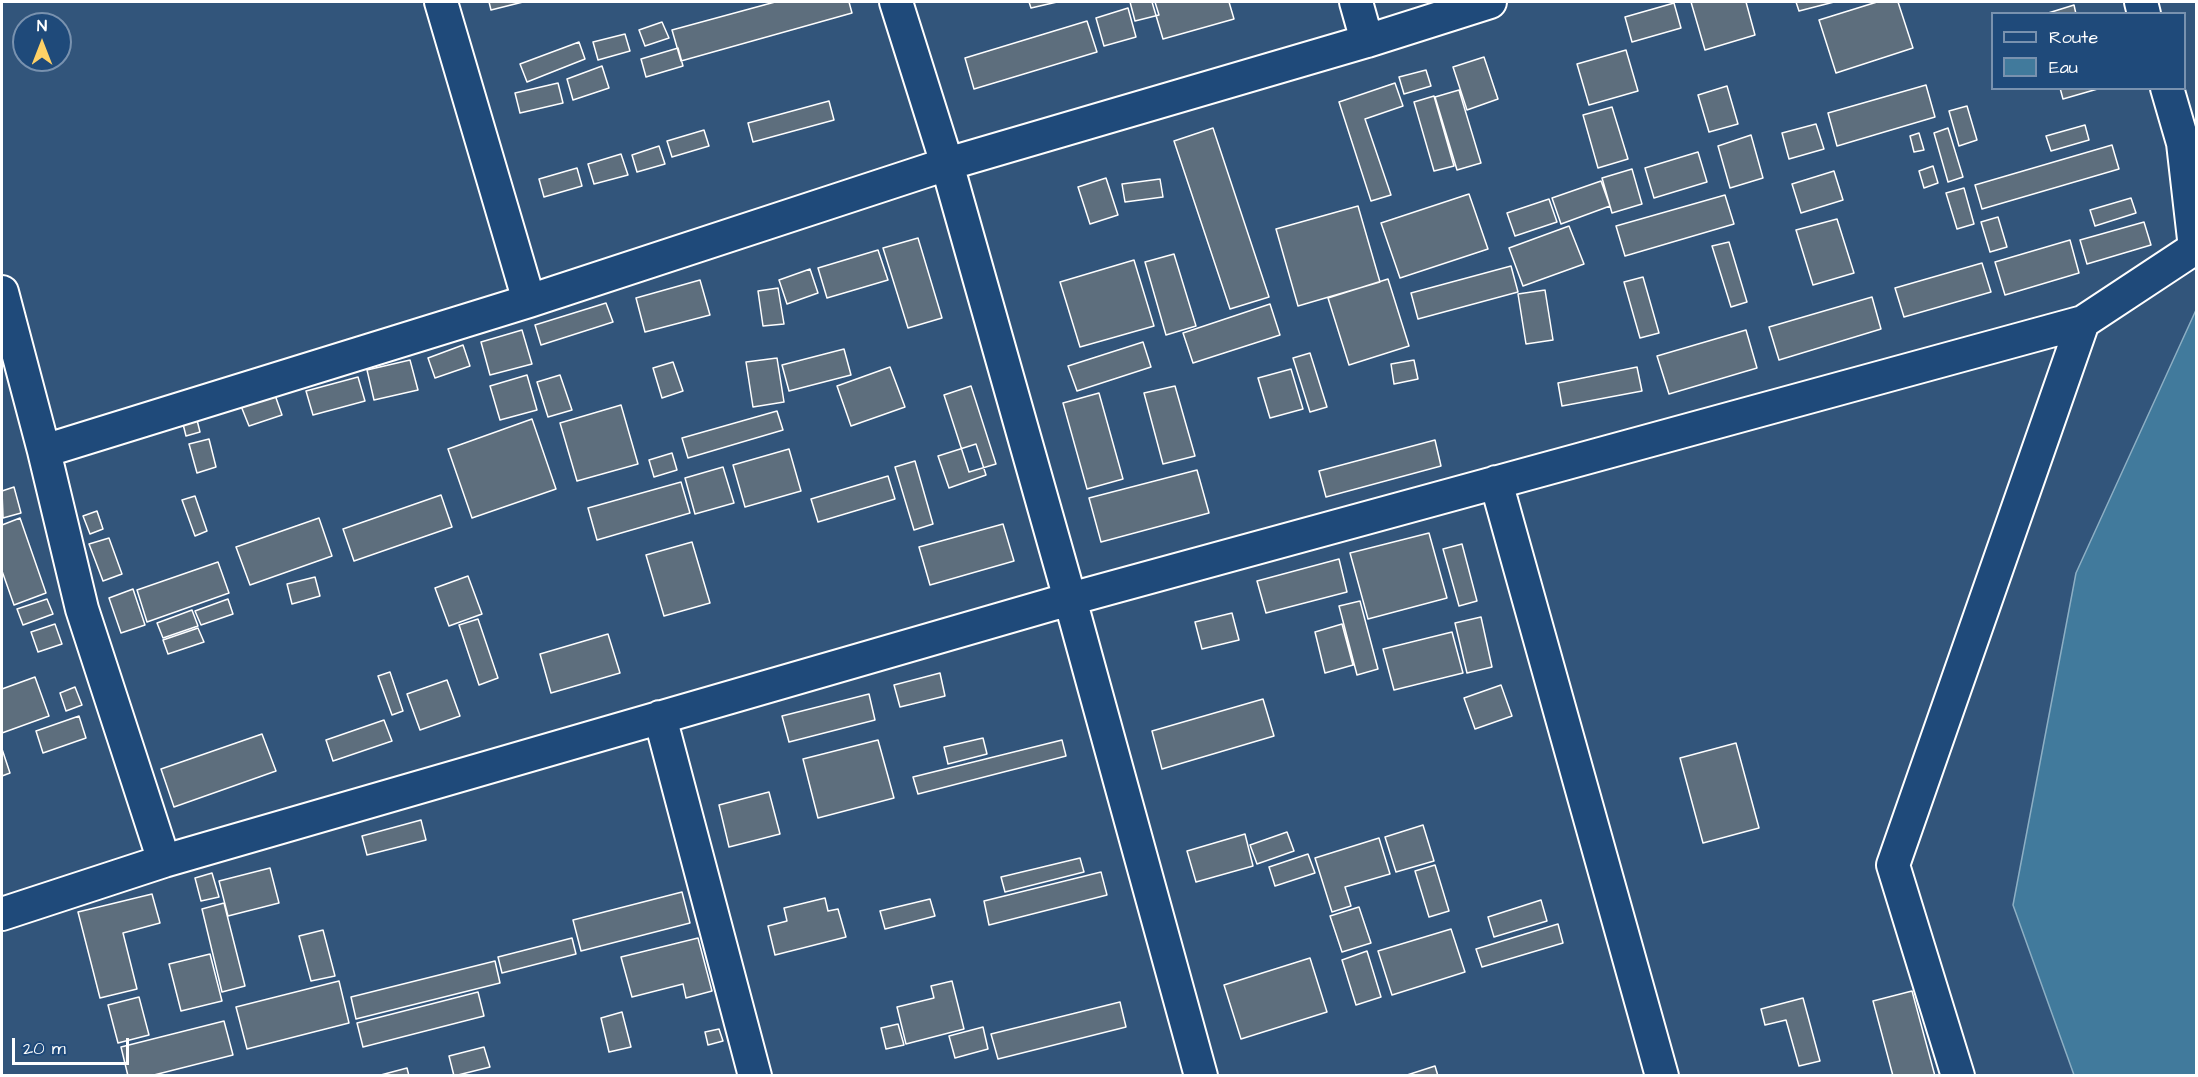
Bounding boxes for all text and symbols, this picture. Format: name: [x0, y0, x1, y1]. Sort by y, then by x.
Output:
north arrow: [12, 12, 72, 72]
legend: [1991, 12, 2186, 90]
text: N: [37, 15, 47, 37]
text: Route: [2049, 25, 2098, 50]
text: Eau: [2049, 55, 2078, 80]
scale bar: [15, 1026, 132, 1064]
text: 20 m: [23, 1036, 66, 1061]

